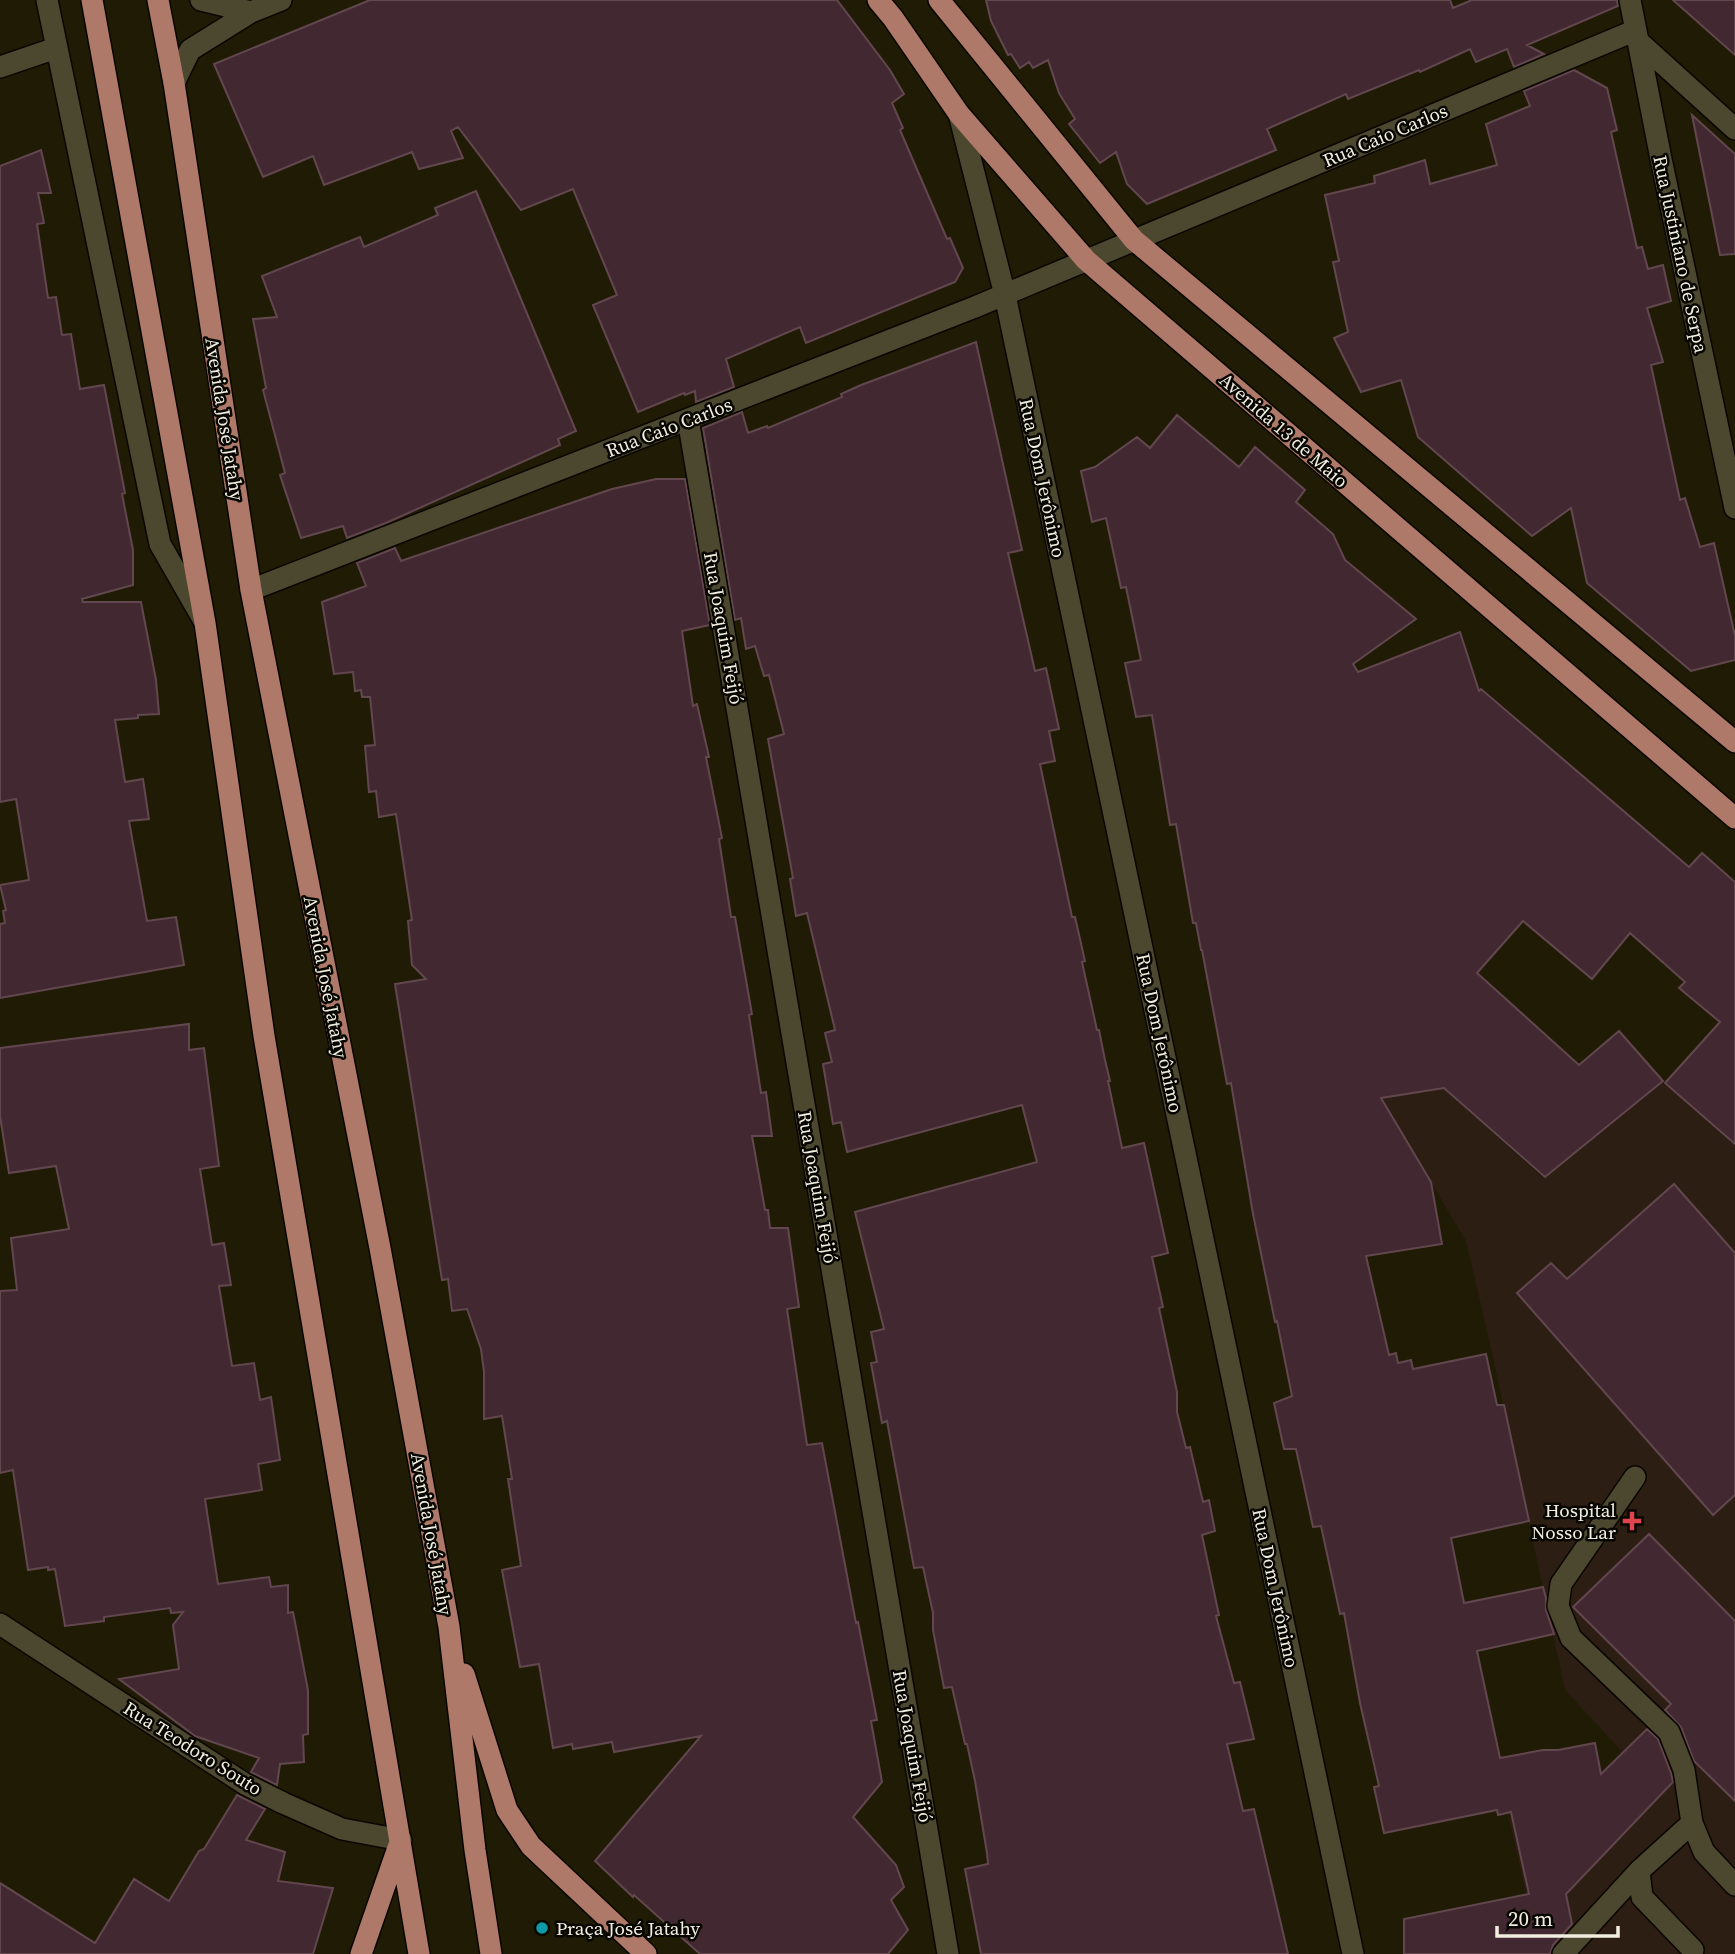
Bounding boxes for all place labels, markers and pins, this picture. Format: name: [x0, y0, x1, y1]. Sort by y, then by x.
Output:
place label: Hospital Nosso Lar: [1532, 1497, 1616, 1545]
marker: Hospital Nosso Lar: [1622, 1511, 1642, 1531]
place label: Praça José Jatahy: [556, 1915, 700, 1941]
marker: Praça José Jatahy: [534, 1920, 550, 1936]

